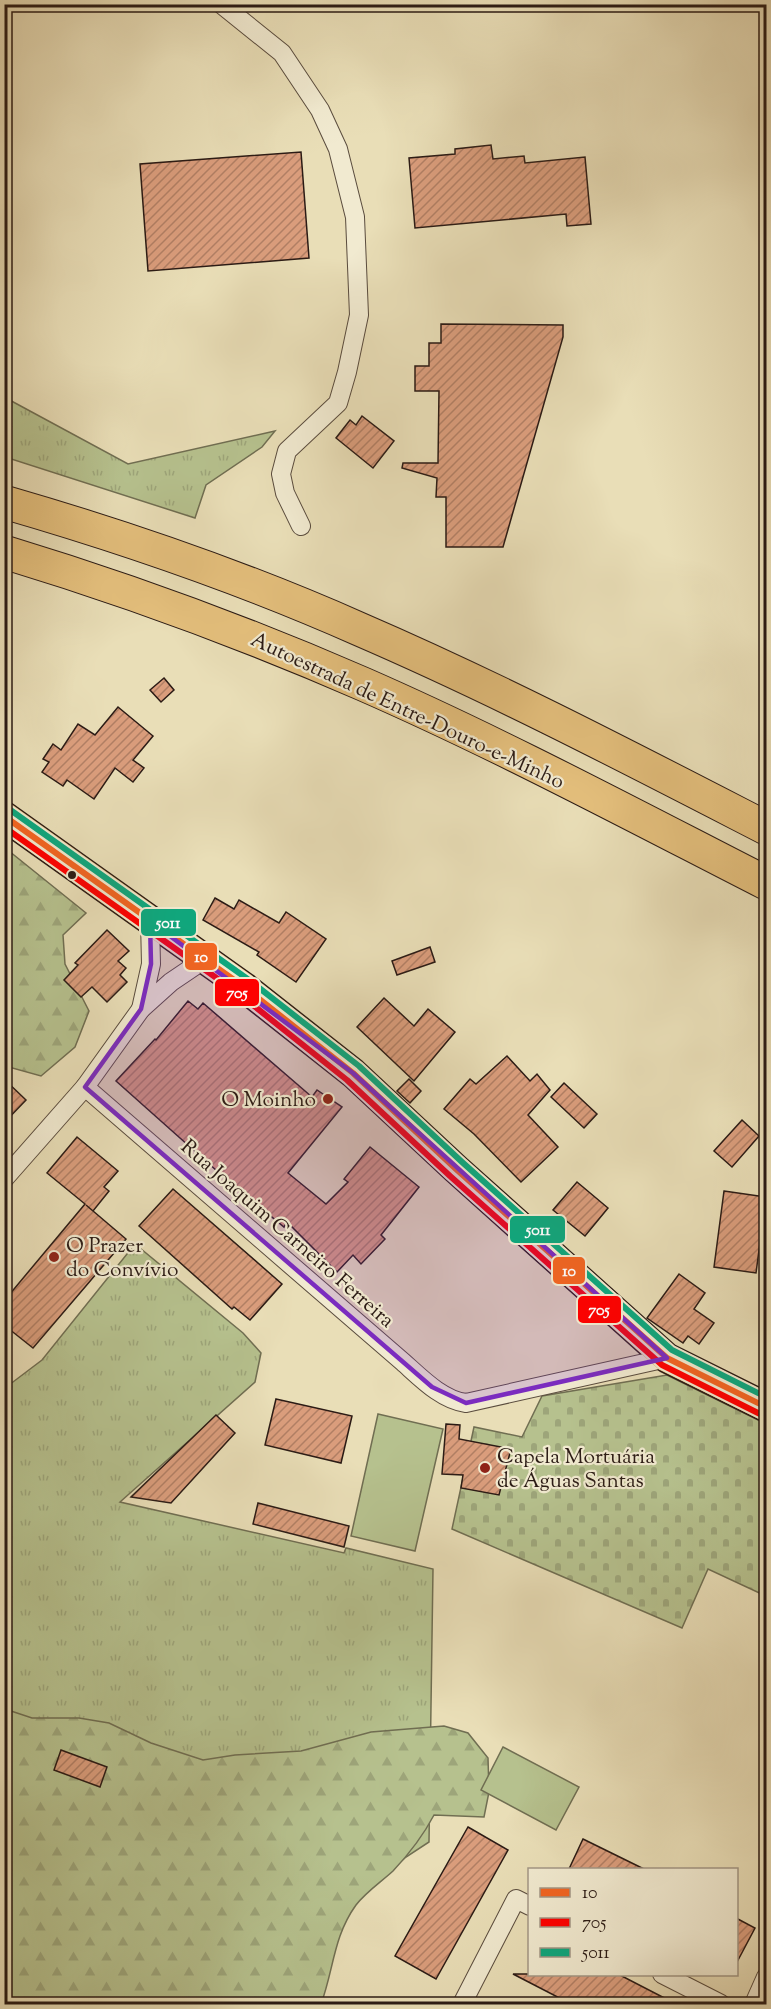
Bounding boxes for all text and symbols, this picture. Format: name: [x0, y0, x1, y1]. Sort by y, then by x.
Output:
street label: Autoestrada de Entre-Douro-e-Minho: [245, 626, 569, 798]
unlabelled marker: [66, 869, 78, 881]
line badge: 5011: [140, 908, 197, 937]
text: 5011: [154, 913, 181, 936]
line badge: 10: [184, 942, 218, 971]
text: 10: [194, 947, 208, 970]
line badge: 705: [214, 978, 260, 1007]
text: 705: [226, 983, 248, 1006]
place label: O Moinho: [221, 1086, 316, 1116]
marker: O Moinho: [321, 1092, 335, 1106]
street label: Rua Joaquim Carneiro Ferreira: [173, 1133, 400, 1336]
line badge: 5011: [509, 1215, 566, 1244]
text: 5011: [524, 1220, 551, 1243]
place label: O Prazer do Convívio: [66, 1232, 178, 1286]
marker: O Prazer do Convívio: [47, 1250, 61, 1264]
line badge: 10: [552, 1256, 586, 1285]
text: 10: [562, 1261, 576, 1284]
line badge: 705: [577, 1295, 622, 1324]
text: 705: [588, 1300, 610, 1323]
place label: Capela Mortuária de Águas Santas: [497, 1443, 655, 1497]
marker: Capela Mortuária de Águas Santas: [478, 1461, 492, 1475]
legend: [528, 1868, 738, 1976]
text: 10: [582, 1881, 597, 1907]
text: 705: [582, 1911, 606, 1937]
text: 5011: [581, 1941, 610, 1967]

